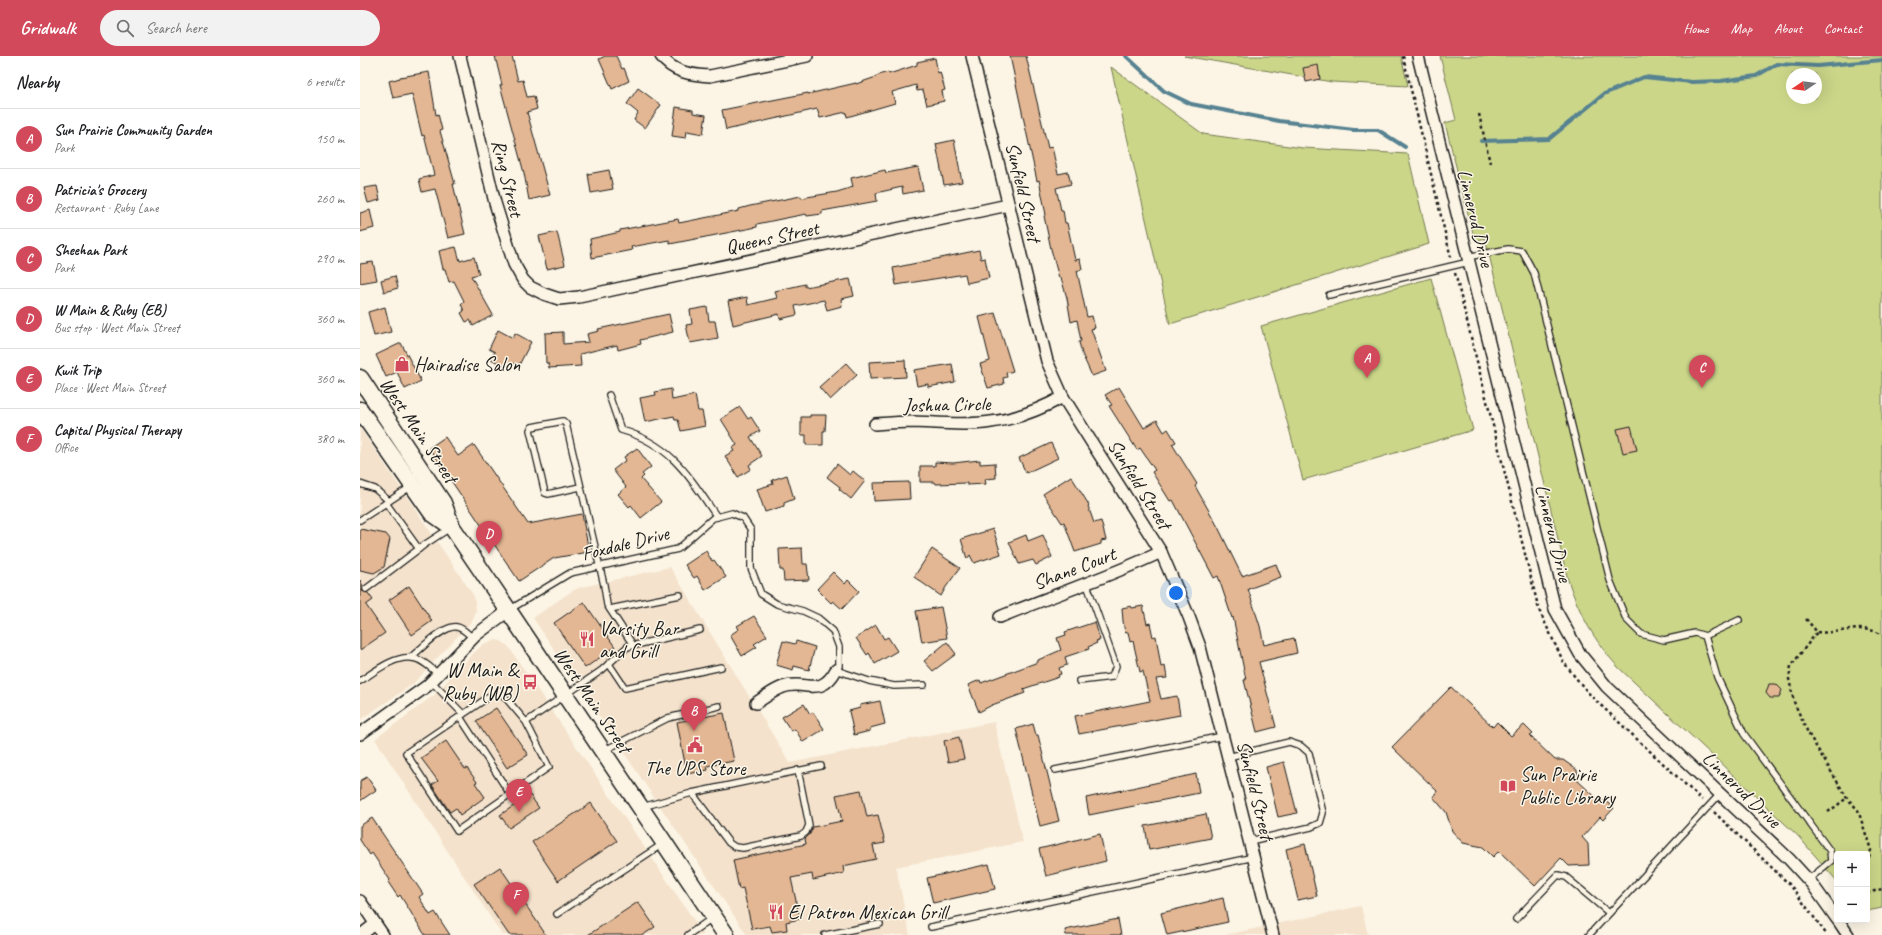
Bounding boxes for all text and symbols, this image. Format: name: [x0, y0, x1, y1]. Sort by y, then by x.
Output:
search box: [100, 10, 380, 46]
text: Gridwalk: [20, 16, 76, 40]
icon: search: [114, 17, 136, 39]
text: Search here: [146, 19, 207, 38]
text: Home: [1683, 20, 1709, 37]
text: Map: [1731, 20, 1752, 37]
text: About: [1774, 20, 1802, 37]
text: Contact: [1824, 20, 1862, 37]
north arrow: [1786, 68, 1822, 104]
text: Nearby: [16, 72, 59, 93]
text: 6 results: [306, 74, 344, 90]
text: Sun Prairie Community Garden: [54, 121, 212, 140]
text: A: [26, 131, 32, 147]
text: 150 m: [316, 131, 344, 147]
street label: Ring Street: [486, 137, 530, 222]
text: Park: [54, 140, 75, 156]
street label: Sunfield Street: [1000, 140, 1048, 247]
street label: Linnerud Drive: [1451, 167, 1500, 271]
text: Patricia's Grocery: [54, 181, 146, 200]
text: B: [26, 191, 32, 207]
text: 260 m: [316, 191, 344, 207]
text: Restaurant · Ruby Lane: [54, 200, 158, 216]
street label: Queens Street: [723, 215, 823, 260]
text: Sheehan Park: [54, 241, 127, 260]
text: C: [26, 251, 32, 267]
text: 290 m: [316, 251, 344, 267]
text: Park: [54, 260, 75, 276]
text: W Main & Ruby (EB): [54, 301, 166, 320]
text: D: [25, 311, 33, 327]
text: 360 m: [316, 311, 344, 327]
text: Bus stop · West Main Street: [54, 320, 180, 336]
pin: A: [1354, 345, 1380, 378]
place label: Hairadise Salon: [414, 352, 521, 377]
shop icon: Hairadise Salon: [393, 355, 411, 373]
pin: C: [1689, 355, 1715, 388]
text: Kwik Trip: [54, 361, 101, 380]
text: E: [26, 371, 32, 387]
text: 360 m: [316, 371, 344, 387]
street label: West Main Street: [374, 373, 465, 491]
text: Place · West Main Street: [54, 380, 165, 396]
street label: Joshua Circle: [902, 391, 992, 418]
text: Capital Physical Therapy: [54, 421, 181, 440]
text: F: [26, 431, 32, 447]
text: 380 m: [316, 431, 344, 447]
street label: Sunfield Street: [1102, 435, 1179, 537]
text: Office: [54, 440, 78, 456]
street label: Linnerud Drive: [1529, 482, 1578, 586]
street label: Foxdale Drive: [579, 520, 673, 566]
pin: D: [476, 521, 502, 554]
street label: Shane Court: [1029, 540, 1121, 596]
your location: [1166, 583, 1186, 603]
place label: Varsity Bar and Grill: [599, 616, 680, 664]
restaurant icon: Varsity Bar and Grill: [578, 630, 596, 648]
street label: West Main Street: [548, 643, 639, 761]
place label: W Main & Ruby (WB): [442, 658, 521, 706]
bus stop icon: W Main & Ruby (WB): [521, 673, 539, 691]
pin: B: [681, 698, 707, 731]
public building icon: The UPS Store: [686, 736, 704, 754]
street label: Sunfield Street: [1231, 738, 1281, 845]
street label: Linnerud Drive: [1697, 746, 1787, 834]
place label: The UPS Store: [645, 756, 747, 781]
place label: Sun Prairie Public Library: [1520, 762, 1617, 810]
library icon: Sun Prairie Public Library: [1499, 777, 1517, 795]
pin: E: [506, 779, 532, 812]
map controls: [1834, 851, 1870, 923]
button: +: [1834, 851, 1870, 887]
pin: F: [503, 882, 529, 915]
button: −: [1834, 887, 1870, 923]
place label: El Patron Mexican Grill: [788, 900, 951, 925]
restaurant icon: El Patron Mexican Grill: [767, 903, 785, 921]

